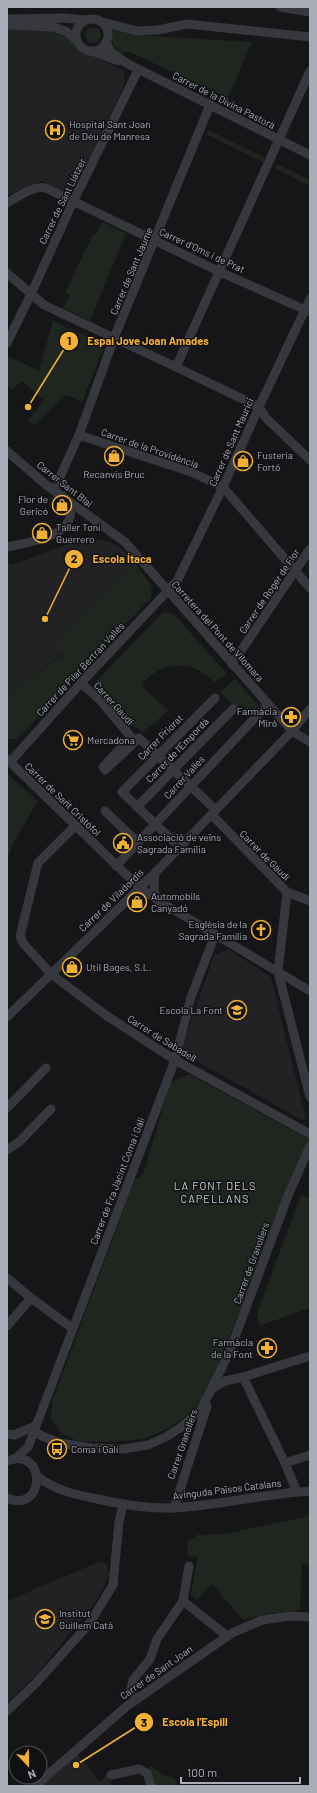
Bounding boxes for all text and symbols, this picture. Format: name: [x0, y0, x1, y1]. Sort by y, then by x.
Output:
street label: Carrer de la Divina Pastora: [171, 69, 277, 131]
place label: Hospital Sant Joan de Déu de Manresa: [69, 118, 151, 142]
hospital icon: Hospital Sant Joan de Déu de Manresa: [44, 119, 66, 141]
street label: Carrer de Sant Llàtzer: [36, 156, 88, 246]
street label: Carrer de Sant Jaume: [107, 225, 155, 317]
street label: Carrer d'Oms i de Prat: [157, 225, 247, 275]
callout: Espai Jove Joan Amades: [59, 329, 217, 352]
text: 1: [67, 333, 71, 347]
text: Espai Jove Joan Amades: [87, 334, 209, 347]
street label: Carrer de Sant Maurici: [206, 396, 256, 488]
street label: Carrer de la Providència: [100, 426, 200, 470]
shop icon: Recanvis Bruc: [103, 445, 125, 467]
place label: Fusteria Fortó: [257, 449, 293, 473]
shop icon: Fusteria Fortó: [232, 450, 254, 472]
street label: Carrer Sant Blai: [35, 458, 95, 510]
place label: Recanvis Bruc: [83, 468, 145, 480]
place label: Flor de Gericó: [18, 493, 48, 517]
shop icon: Flor de Gericó: [51, 494, 73, 516]
place label: Taller Toni Guerrero: [56, 521, 101, 545]
shop icon: Taller Toni Guerrero: [31, 522, 53, 544]
street label: Carrer de Roger de Flor: [236, 546, 302, 636]
callout: Escola Ítaca: [64, 547, 160, 570]
text: 2: [71, 551, 78, 565]
text: Escola Ítaca: [92, 552, 152, 565]
street label: Carretera del Pont de Vilomara: [170, 578, 266, 684]
street label: Carrer de Pilar Bertran Vallès: [33, 619, 127, 718]
street label: Carrer Gaudí: [92, 679, 136, 727]
place label: Farmàcia Miró: [237, 705, 277, 729]
pharmacy icon: Farmàcia Miró: [280, 706, 302, 728]
street label: Carrer Priorat: [135, 712, 185, 762]
street label: Carrer de l'Empordà: [143, 715, 211, 785]
supermarket icon: Mercadona: [62, 729, 84, 751]
place label: Mercadona: [87, 734, 135, 746]
street label: Carrer Vallès: [161, 753, 207, 801]
street label: Carrer de Sant Cristòfol: [23, 760, 103, 838]
street label: Carrer de Gaudí: [237, 827, 293, 883]
place label: Associació de veïns Sagrada Familia: [137, 831, 221, 855]
public building icon: Associació de veïns Sagrada Familia: [112, 832, 134, 854]
street label: Carrer de Viladordis: [76, 866, 146, 934]
place label: Automobils Canyadó: [151, 890, 200, 914]
shop icon: Automobils Canyadó: [126, 891, 148, 913]
place label: Església de la Sagrada Família: [179, 918, 247, 942]
church icon: Església de la Sagrada Família: [250, 919, 272, 941]
shop icon: Util Bages, S.L.: [61, 956, 83, 978]
place label: Util Bages, S.L.: [86, 961, 151, 973]
school or university icon: Escola La Font: [226, 999, 248, 1021]
place label: Escola La Font: [160, 1004, 223, 1016]
street label: Carrer de Sabadell: [125, 1012, 199, 1064]
street label: Carrer de Fra Jacint Coma i Galí: [87, 1116, 147, 1246]
district label: LA FONT DELS CAPELLANS: [174, 1179, 256, 1205]
street label: Carrer de Granollers: [231, 1220, 271, 1306]
place label: Farmàcia de la Font: [211, 1336, 253, 1360]
pharmacy icon: Farmàcia de la Font: [256, 1337, 278, 1359]
street label: Carrer Granollers: [164, 1407, 200, 1481]
bus stop icon: Coma i Galí: [46, 1438, 68, 1460]
place label: Coma i Galí: [71, 1443, 118, 1455]
street label: Avinguda Països Catalans: [172, 1476, 282, 1502]
place label: Institut Guillem Catà: [59, 1607, 113, 1631]
school or university icon: Institut Guillem Catà: [34, 1608, 56, 1630]
street label: Carrer de Sant Joan: [117, 1642, 195, 1702]
callout: Escola l'Espill: [134, 1711, 235, 1734]
text: 3: [141, 1715, 147, 1729]
text: Escola l'Espill: [162, 1715, 228, 1728]
north arrow: [8, 1745, 48, 1785]
scale bar: [181, 1759, 300, 1785]
text: 100 m: [187, 1765, 217, 1779]
text: N: [26, 1767, 38, 1782]

